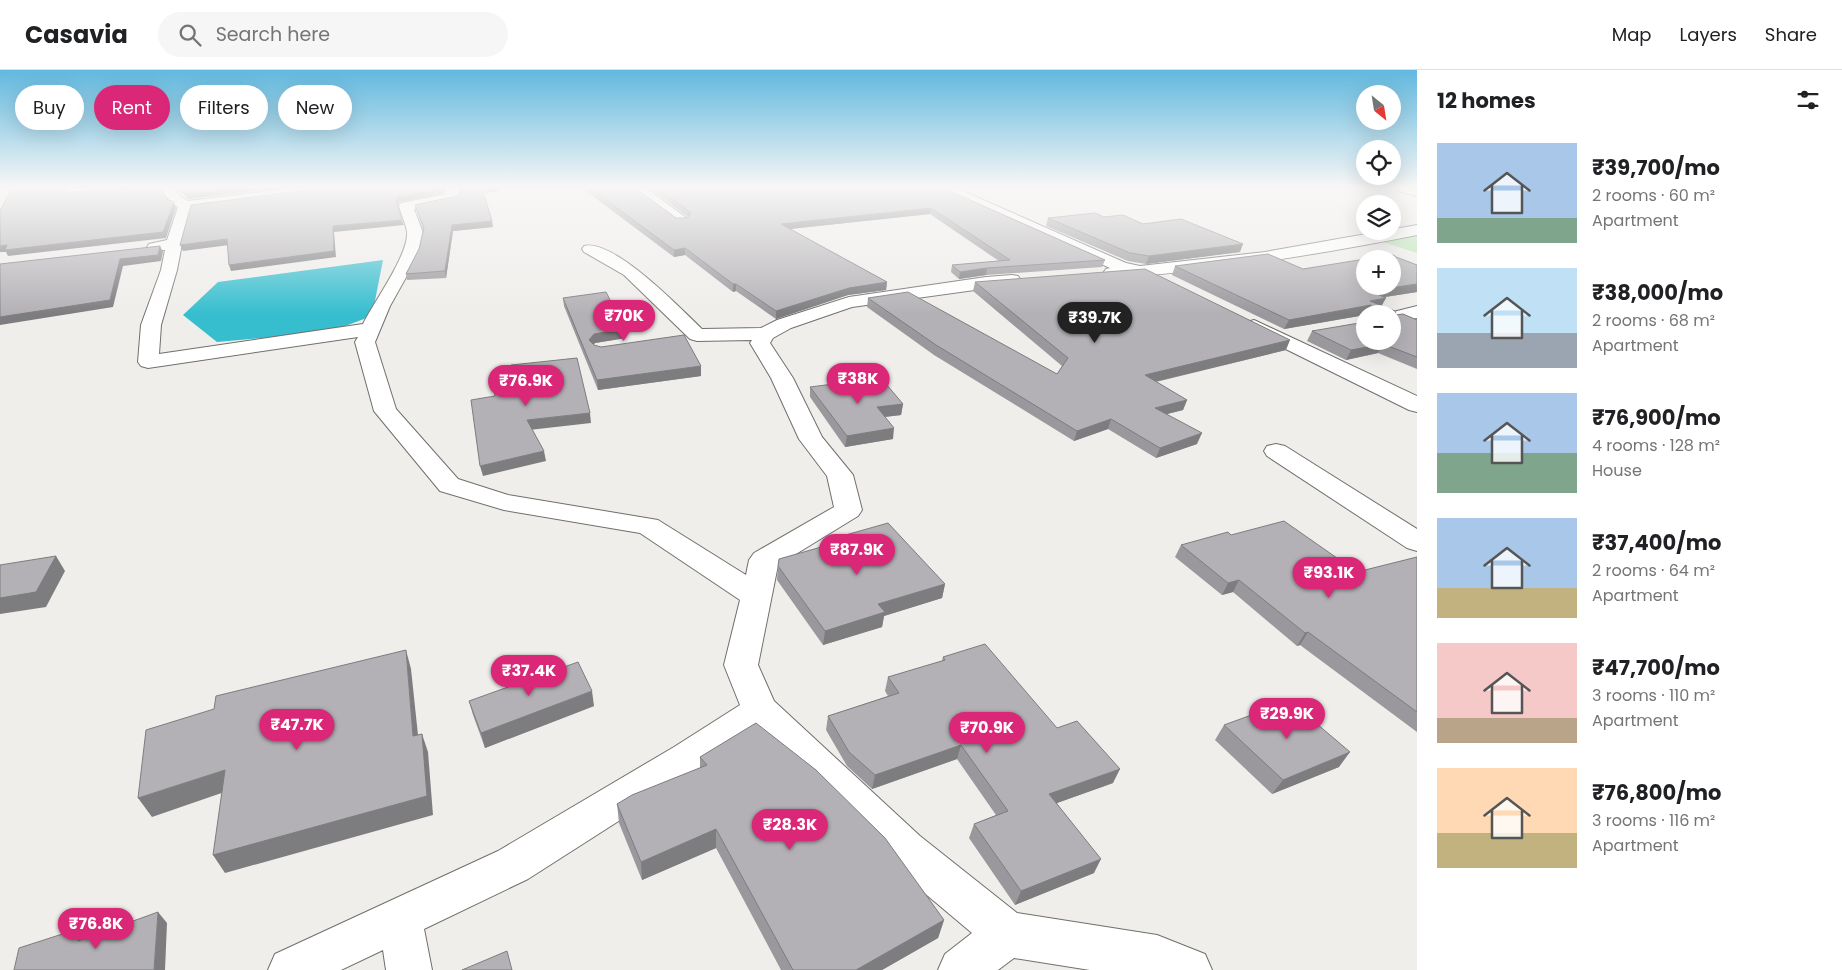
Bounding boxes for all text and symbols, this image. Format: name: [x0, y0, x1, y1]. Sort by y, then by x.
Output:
search box: [158, 12, 508, 57]
text: Casavia: [25, 18, 128, 51]
icon: search: [176, 21, 204, 49]
text: Search here: [216, 21, 330, 48]
text: Map: [1612, 22, 1652, 47]
text: Layers: [1680, 22, 1737, 47]
text: Share: [1765, 22, 1817, 47]
chip: Buy: [15, 85, 84, 130]
chip: Rent: [94, 85, 170, 130]
chip: Filters: [180, 85, 268, 130]
chip: New: [278, 85, 352, 130]
north arrow: [1356, 85, 1401, 130]
map controls: [1356, 85, 1401, 350]
text: 12 homes: [1437, 86, 1536, 115]
icon: filters: [1794, 86, 1822, 114]
button: locate: [1356, 140, 1401, 185]
text: ₹39,700/mo: [1592, 153, 1720, 182]
icon: home: [1477, 163, 1537, 223]
text: 2 rooms · 60 m²: [1592, 184, 1715, 207]
button: layers: [1356, 195, 1401, 240]
text: Apartment: [1592, 209, 1679, 232]
button: +: [1356, 250, 1401, 295]
text: ₹38,000/mo: [1592, 278, 1723, 307]
icon: home: [1477, 288, 1537, 348]
pin: ₹70K: [594, 300, 654, 342]
pin: ₹39.7K: [1054, 302, 1136, 344]
text: ₹70K: [604, 304, 644, 327]
button: −: [1356, 305, 1401, 350]
text: ₹39.7K: [1068, 306, 1122, 329]
text: 2 rooms · 68 m²: [1592, 309, 1715, 332]
text: Apartment: [1592, 334, 1679, 357]
pin: ₹38K: [828, 362, 888, 405]
pin: ₹76.9K: [485, 364, 567, 407]
text: ₹38K: [838, 367, 878, 390]
text: ₹76.9K: [499, 369, 553, 392]
text: ₹76,900/mo: [1592, 403, 1721, 432]
icon: home: [1477, 413, 1537, 473]
text: 4 rooms · 128 m²: [1592, 434, 1720, 457]
text: House: [1592, 459, 1642, 482]
text: ₹37,400/mo: [1592, 528, 1721, 557]
pin: ₹87.9K: [816, 534, 898, 576]
text: ₹87.9K: [830, 538, 884, 561]
icon: home: [1477, 538, 1537, 598]
pin: ₹93.1K: [1288, 556, 1370, 599]
text: 2 rooms · 64 m²: [1592, 559, 1715, 582]
text: ₹93.1K: [1304, 561, 1354, 584]
text: Apartment: [1592, 584, 1679, 607]
text: ₹47,700/mo: [1592, 653, 1720, 682]
pin: ₹37.4K: [488, 654, 570, 697]
text: ₹37.4K: [502, 659, 556, 682]
icon: home: [1477, 663, 1537, 723]
text: 3 rooms · 110 m²: [1592, 684, 1715, 707]
pin: ₹29.9K: [1246, 698, 1328, 740]
text: ₹29.9K: [1260, 702, 1314, 725]
pin: ₹47.7K: [256, 708, 338, 751]
text: Apartment: [1592, 709, 1679, 732]
pin: ₹70.9K: [946, 712, 1028, 754]
text: ₹47.7K: [270, 713, 324, 736]
text: ₹70.9K: [960, 716, 1014, 739]
text: ₹76,800/mo: [1592, 778, 1721, 807]
icon: home: [1477, 788, 1537, 848]
pin: ₹28.3K: [749, 808, 831, 851]
text: 3 rooms · 116 m²: [1592, 809, 1715, 832]
text: ₹28.3K: [763, 813, 817, 836]
text: Apartment: [1592, 834, 1679, 857]
pin: ₹76.8K: [55, 908, 137, 950]
text: ₹76.8K: [69, 912, 123, 935]

